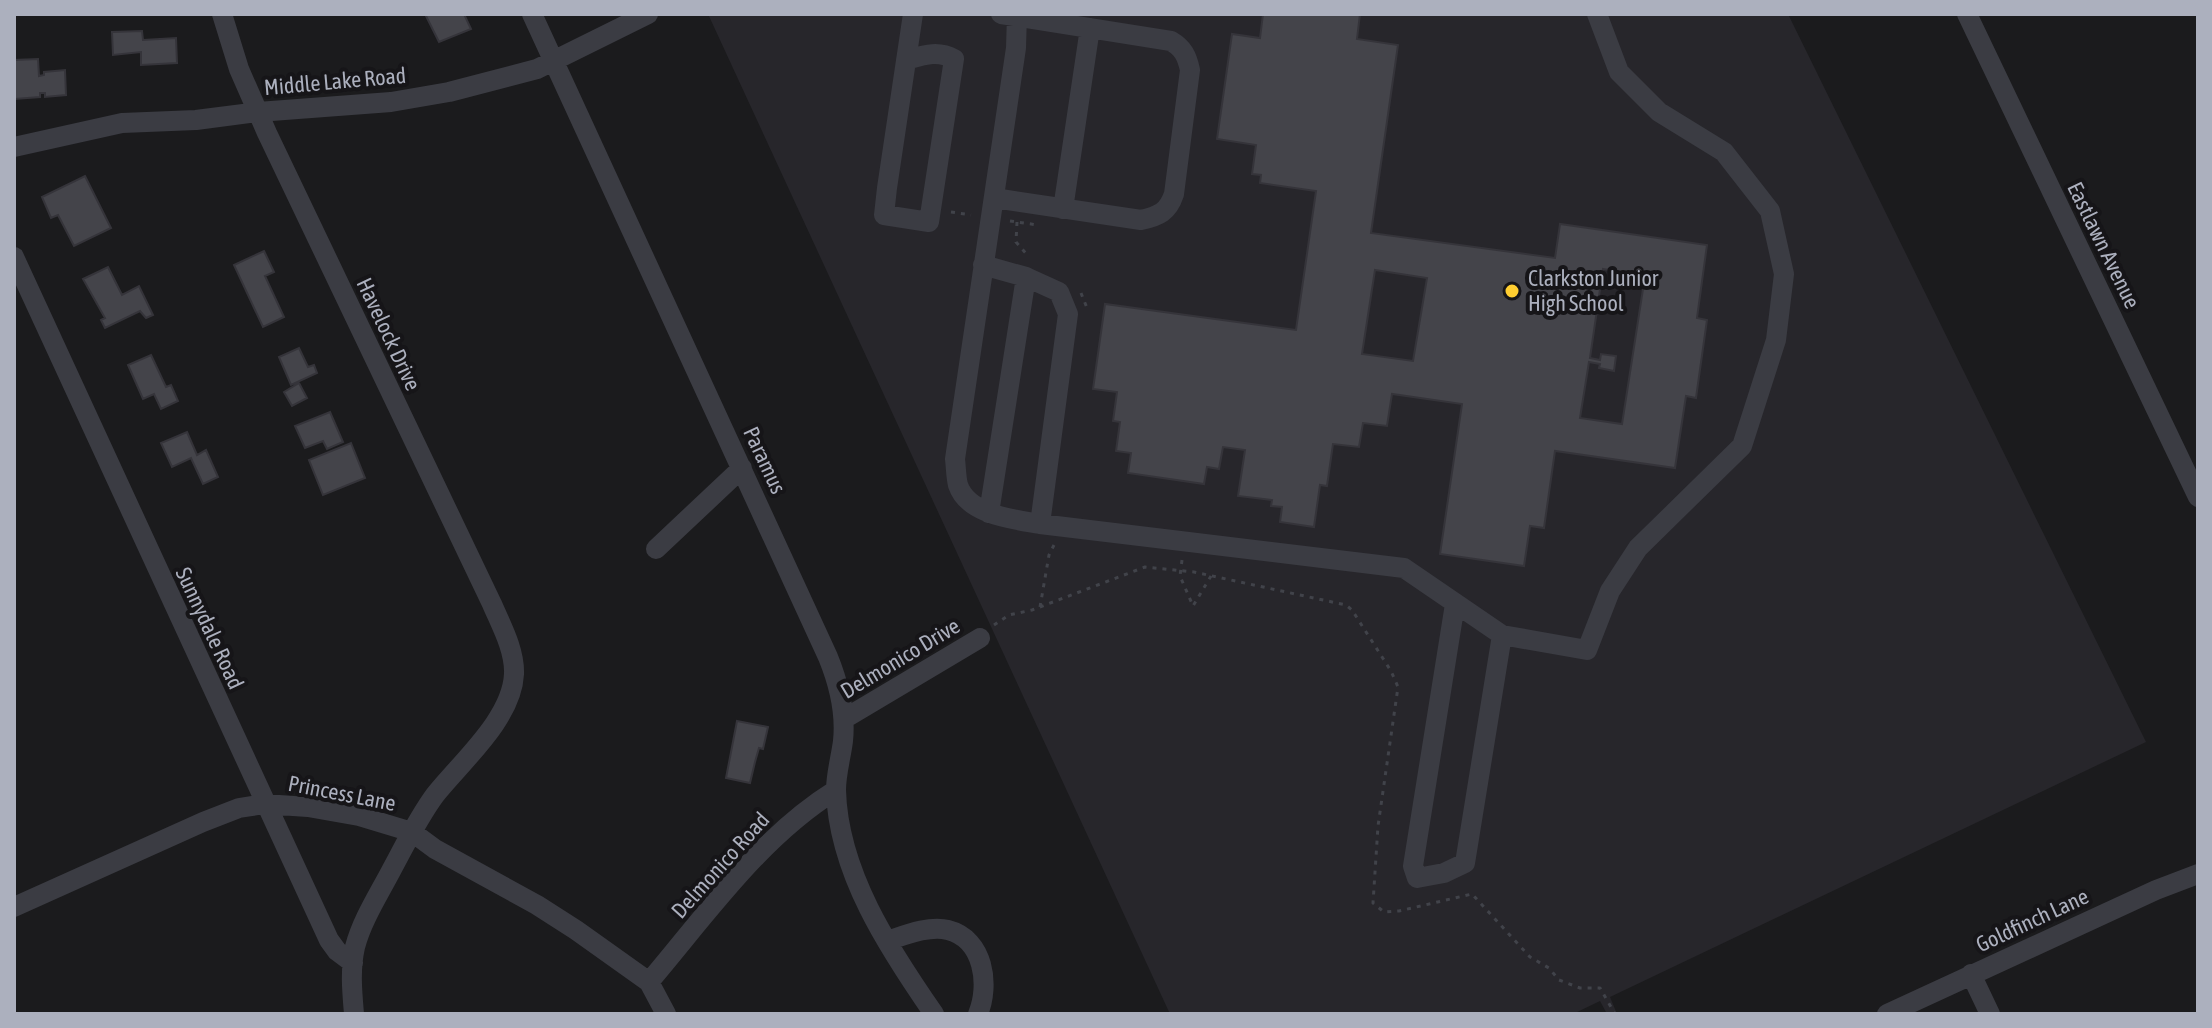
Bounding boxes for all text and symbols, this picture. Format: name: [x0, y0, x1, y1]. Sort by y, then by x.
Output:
street label: Middle Lake Road: [263, 62, 407, 100]
street label: Eastlawn Avenue: [2062, 178, 2146, 312]
place label: Clarkston Junior High School: [1528, 265, 1659, 316]
street label: Havelock Drive: [352, 274, 426, 394]
marker: Clarkston Junior High School: [1503, 282, 1521, 300]
street label: Paramus: [738, 422, 792, 498]
street label: Sunnydale Road: [170, 563, 250, 693]
street label: Delmonico Drive: [836, 612, 964, 704]
street label: Princess Lane: [286, 770, 398, 816]
street label: Delmonico Road: [666, 807, 774, 923]
street label: Goldfinch Lane: [1972, 883, 2092, 957]

